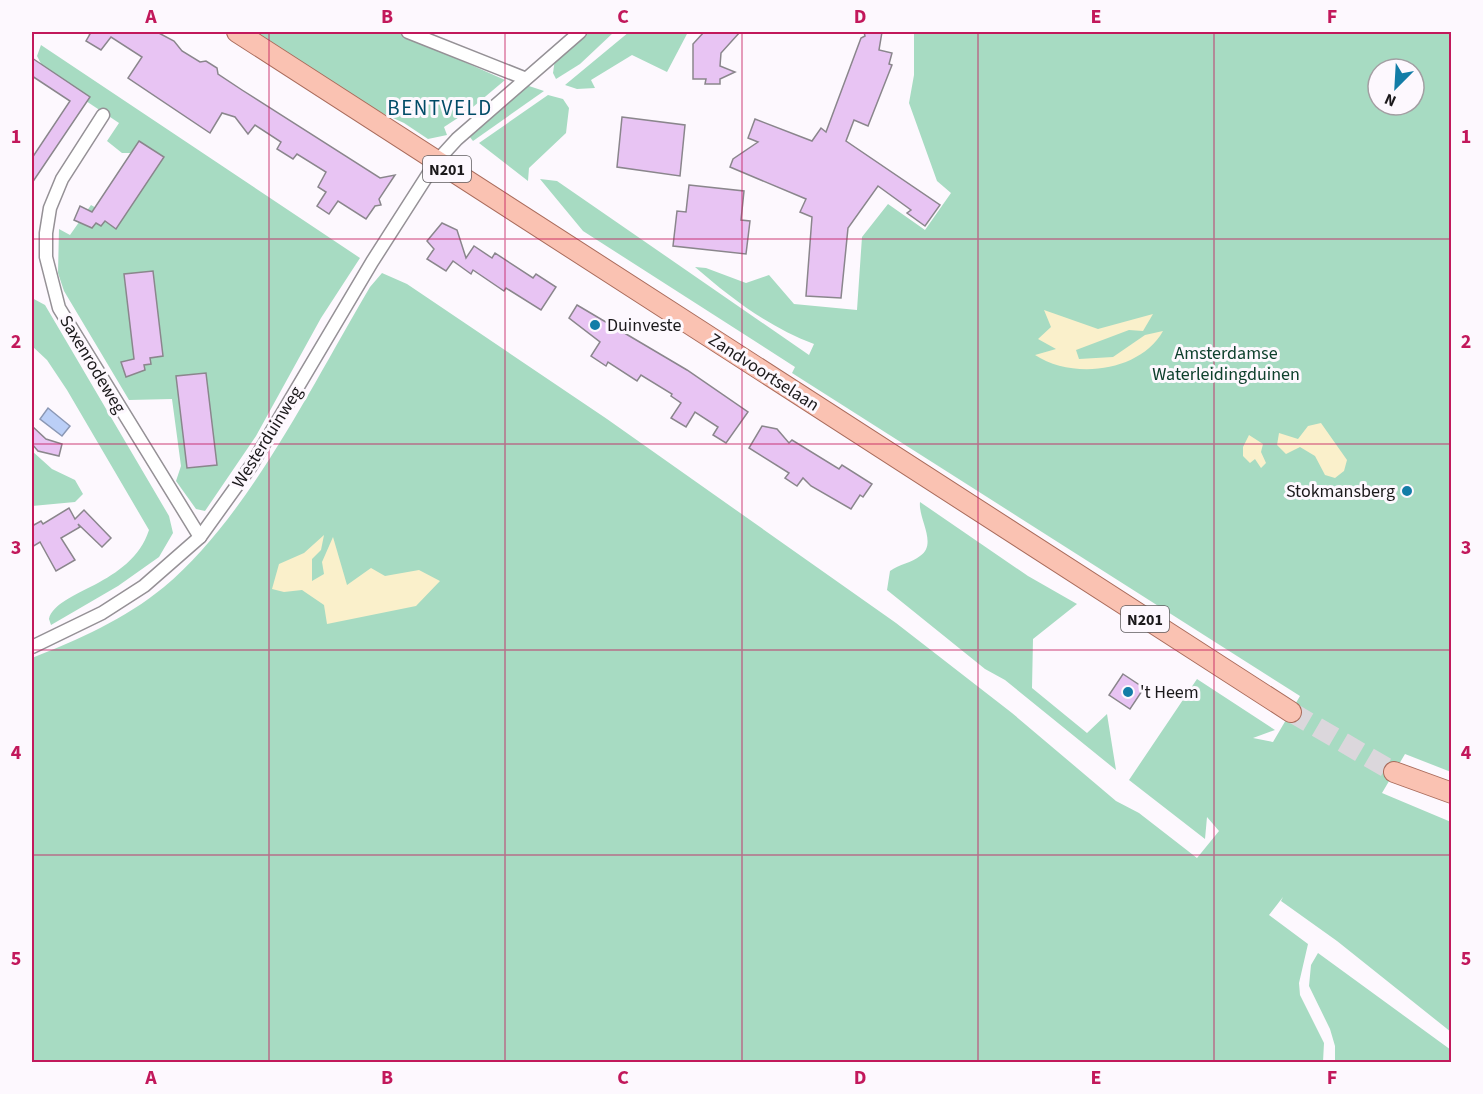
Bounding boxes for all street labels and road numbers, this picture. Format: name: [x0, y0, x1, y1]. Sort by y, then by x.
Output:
road number: N201: [423, 156, 471, 182]
street label: Saxenrodeweg: [53, 310, 132, 418]
street label: Zandvoortselaan: [704, 327, 824, 418]
street label: Westerduinweg: [226, 382, 309, 493]
road number: N201: [1121, 606, 1169, 632]

